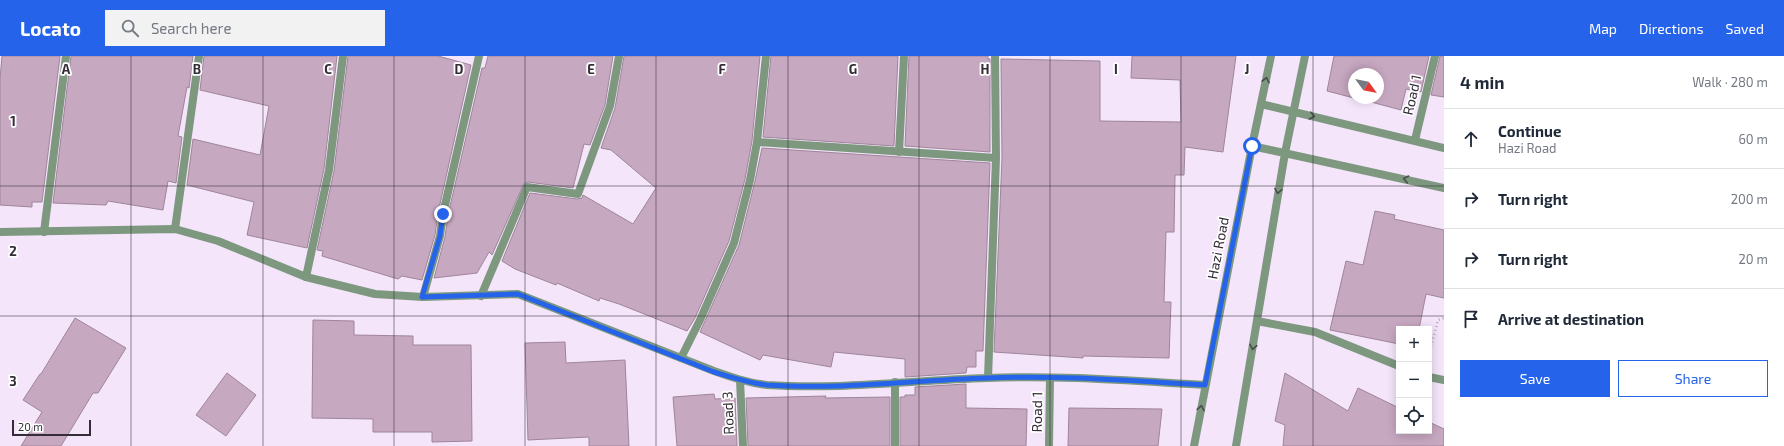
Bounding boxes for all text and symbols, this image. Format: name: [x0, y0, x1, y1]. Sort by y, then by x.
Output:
search box: [105, 10, 385, 46]
text: Locato: [20, 17, 81, 40]
icon: search: [119, 17, 141, 39]
text: Search here: [151, 19, 231, 37]
text: Map: [1589, 20, 1617, 37]
text: Directions: [1639, 20, 1704, 37]
text: Saved: [1726, 20, 1764, 37]
text: A: [62, 61, 71, 77]
text: B: [193, 61, 201, 77]
text: C: [324, 61, 332, 77]
text: D: [455, 61, 464, 77]
text: E: [587, 61, 595, 77]
text: F: [718, 61, 726, 77]
text: G: [849, 61, 857, 77]
text: H: [981, 61, 990, 77]
text: I: [1114, 61, 1118, 77]
text: J: [1245, 61, 1249, 77]
north arrow: [1348, 68, 1384, 104]
text: 4 min: [1460, 72, 1504, 92]
street label: Road 1: [1399, 73, 1424, 117]
text: Walk · 280 m: [1692, 74, 1768, 90]
one-way arrow: [1261, 77, 1269, 83]
one-way arrow: [1309, 112, 1315, 120]
text: 1: [10, 113, 16, 129]
text: Continue: [1498, 122, 1561, 140]
icon: ahead: [1460, 128, 1482, 150]
text: 60 m: [1738, 131, 1768, 147]
route start: [1243, 137, 1261, 155]
text: Hazi Road: [1498, 140, 1557, 156]
one-way arrow: [1403, 176, 1409, 184]
one-way arrow: [1275, 188, 1283, 194]
icon: right: [1460, 188, 1482, 210]
text: Turn right: [1498, 190, 1568, 208]
text: 200 m: [1731, 191, 1768, 207]
route end: [434, 205, 452, 223]
street label: Hazi Road: [1203, 215, 1232, 280]
text: 2: [9, 243, 17, 259]
icon: right: [1460, 248, 1482, 270]
text: Turn right: [1498, 250, 1568, 268]
text: 20 m: [1739, 251, 1768, 267]
icon: arrive: [1460, 308, 1482, 330]
text: Arrive at destination: [1498, 310, 1644, 328]
map controls: [1396, 326, 1432, 434]
button: +: [1396, 326, 1432, 362]
one-way arrow: [1249, 344, 1257, 350]
button: Save: [1460, 360, 1610, 397]
button: Share: [1618, 360, 1768, 397]
button: −: [1396, 362, 1432, 398]
text: 3: [9, 373, 17, 389]
street label: Road 3: [718, 391, 737, 435]
street label: Road 1: [1028, 391, 1045, 433]
button: locate: [1396, 398, 1432, 434]
one-way arrow: [1196, 404, 1205, 411]
scale bar: [12, 418, 91, 437]
text: 20 m: [18, 420, 43, 433]

